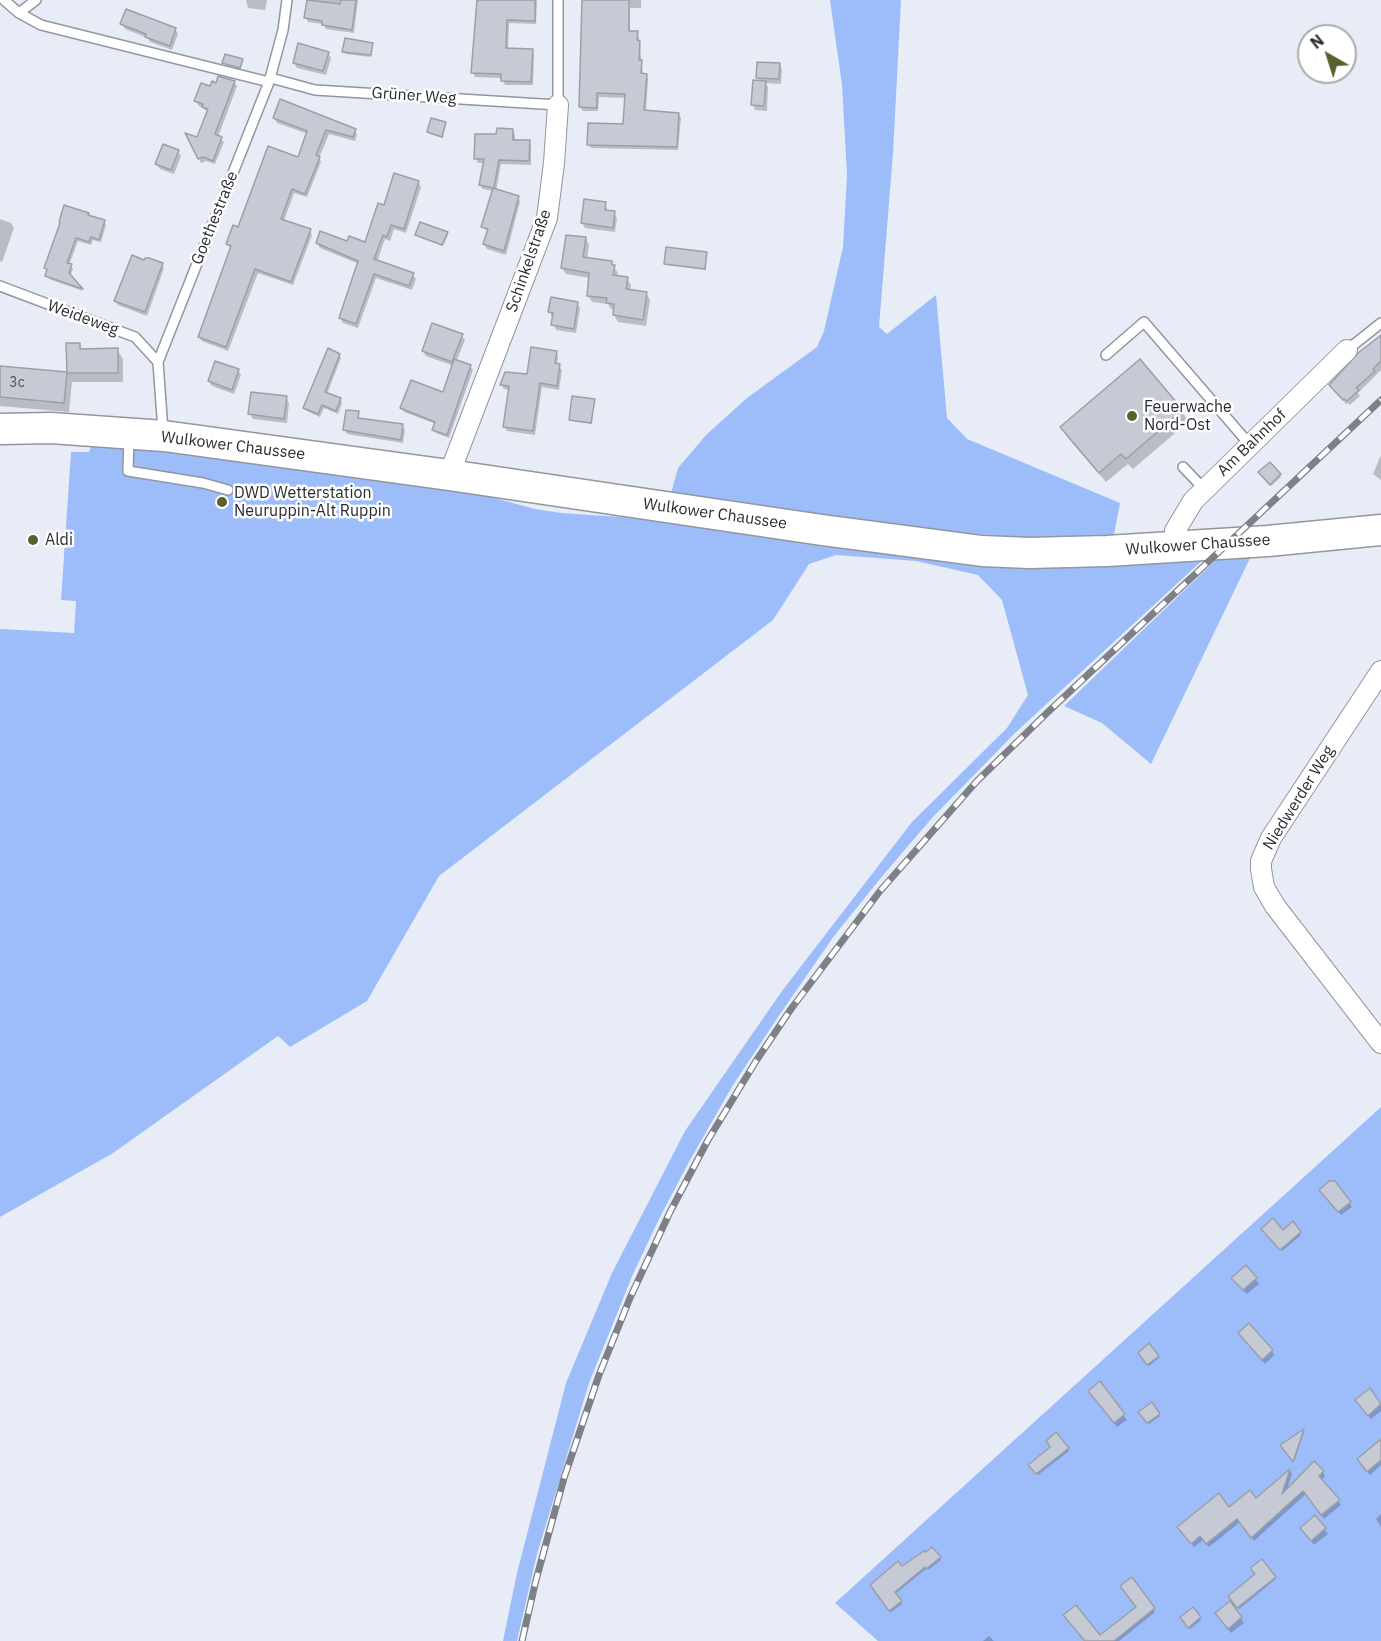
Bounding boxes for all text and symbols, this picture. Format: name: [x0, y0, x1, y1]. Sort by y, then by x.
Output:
north arrow: [1297, 24, 1357, 84]
text: N: [1306, 30, 1328, 53]
street label: Grüner Weg: [371, 83, 457, 109]
street label: Goethestraße: [188, 168, 242, 268]
street label: Schinkelstraße: [502, 207, 556, 315]
street label: Weideweg: [45, 296, 121, 340]
house number: 3c: [9, 375, 25, 391]
place label: Feuerwache Nord-Ost: [1144, 397, 1232, 435]
street label: Am Bahnhof: [1214, 405, 1290, 481]
marker: Feuerwache Nord-Ost: [1125, 409, 1139, 423]
street label: Wulkower Chaussee: [160, 428, 306, 464]
place label: DWD Wetterstation Neuruppin-Alt Ruppin: [234, 483, 391, 521]
street label: Wulkower Chaussee: [642, 494, 788, 534]
marker: DWD Wetterstation Neuruppin-Alt Ruppin: [215, 495, 229, 509]
place label: Aldi: [45, 530, 73, 550]
street label: Wulkower Chaussee: [1125, 530, 1271, 560]
marker: Aldi: [26, 533, 40, 547]
street label: Niedwerder Weg: [1259, 742, 1339, 854]

